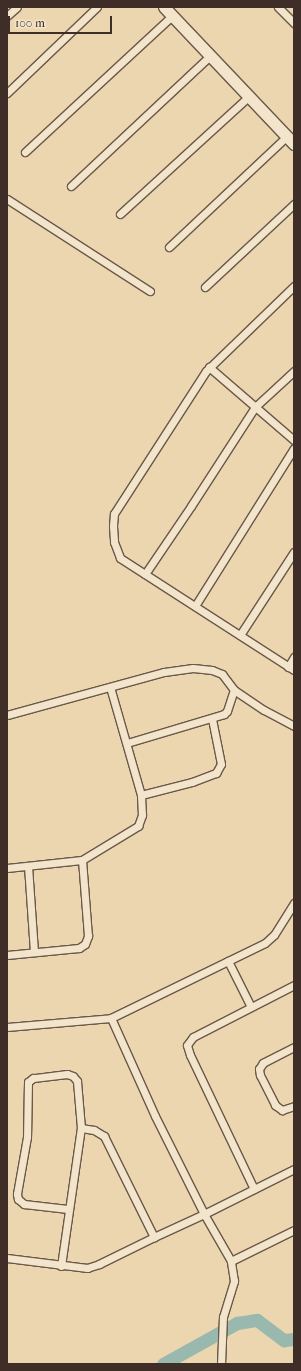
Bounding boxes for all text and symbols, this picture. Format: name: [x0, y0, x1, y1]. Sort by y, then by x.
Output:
scale bar: [10, 8, 114, 34]
text: 100 m: [15, 16, 45, 30]

